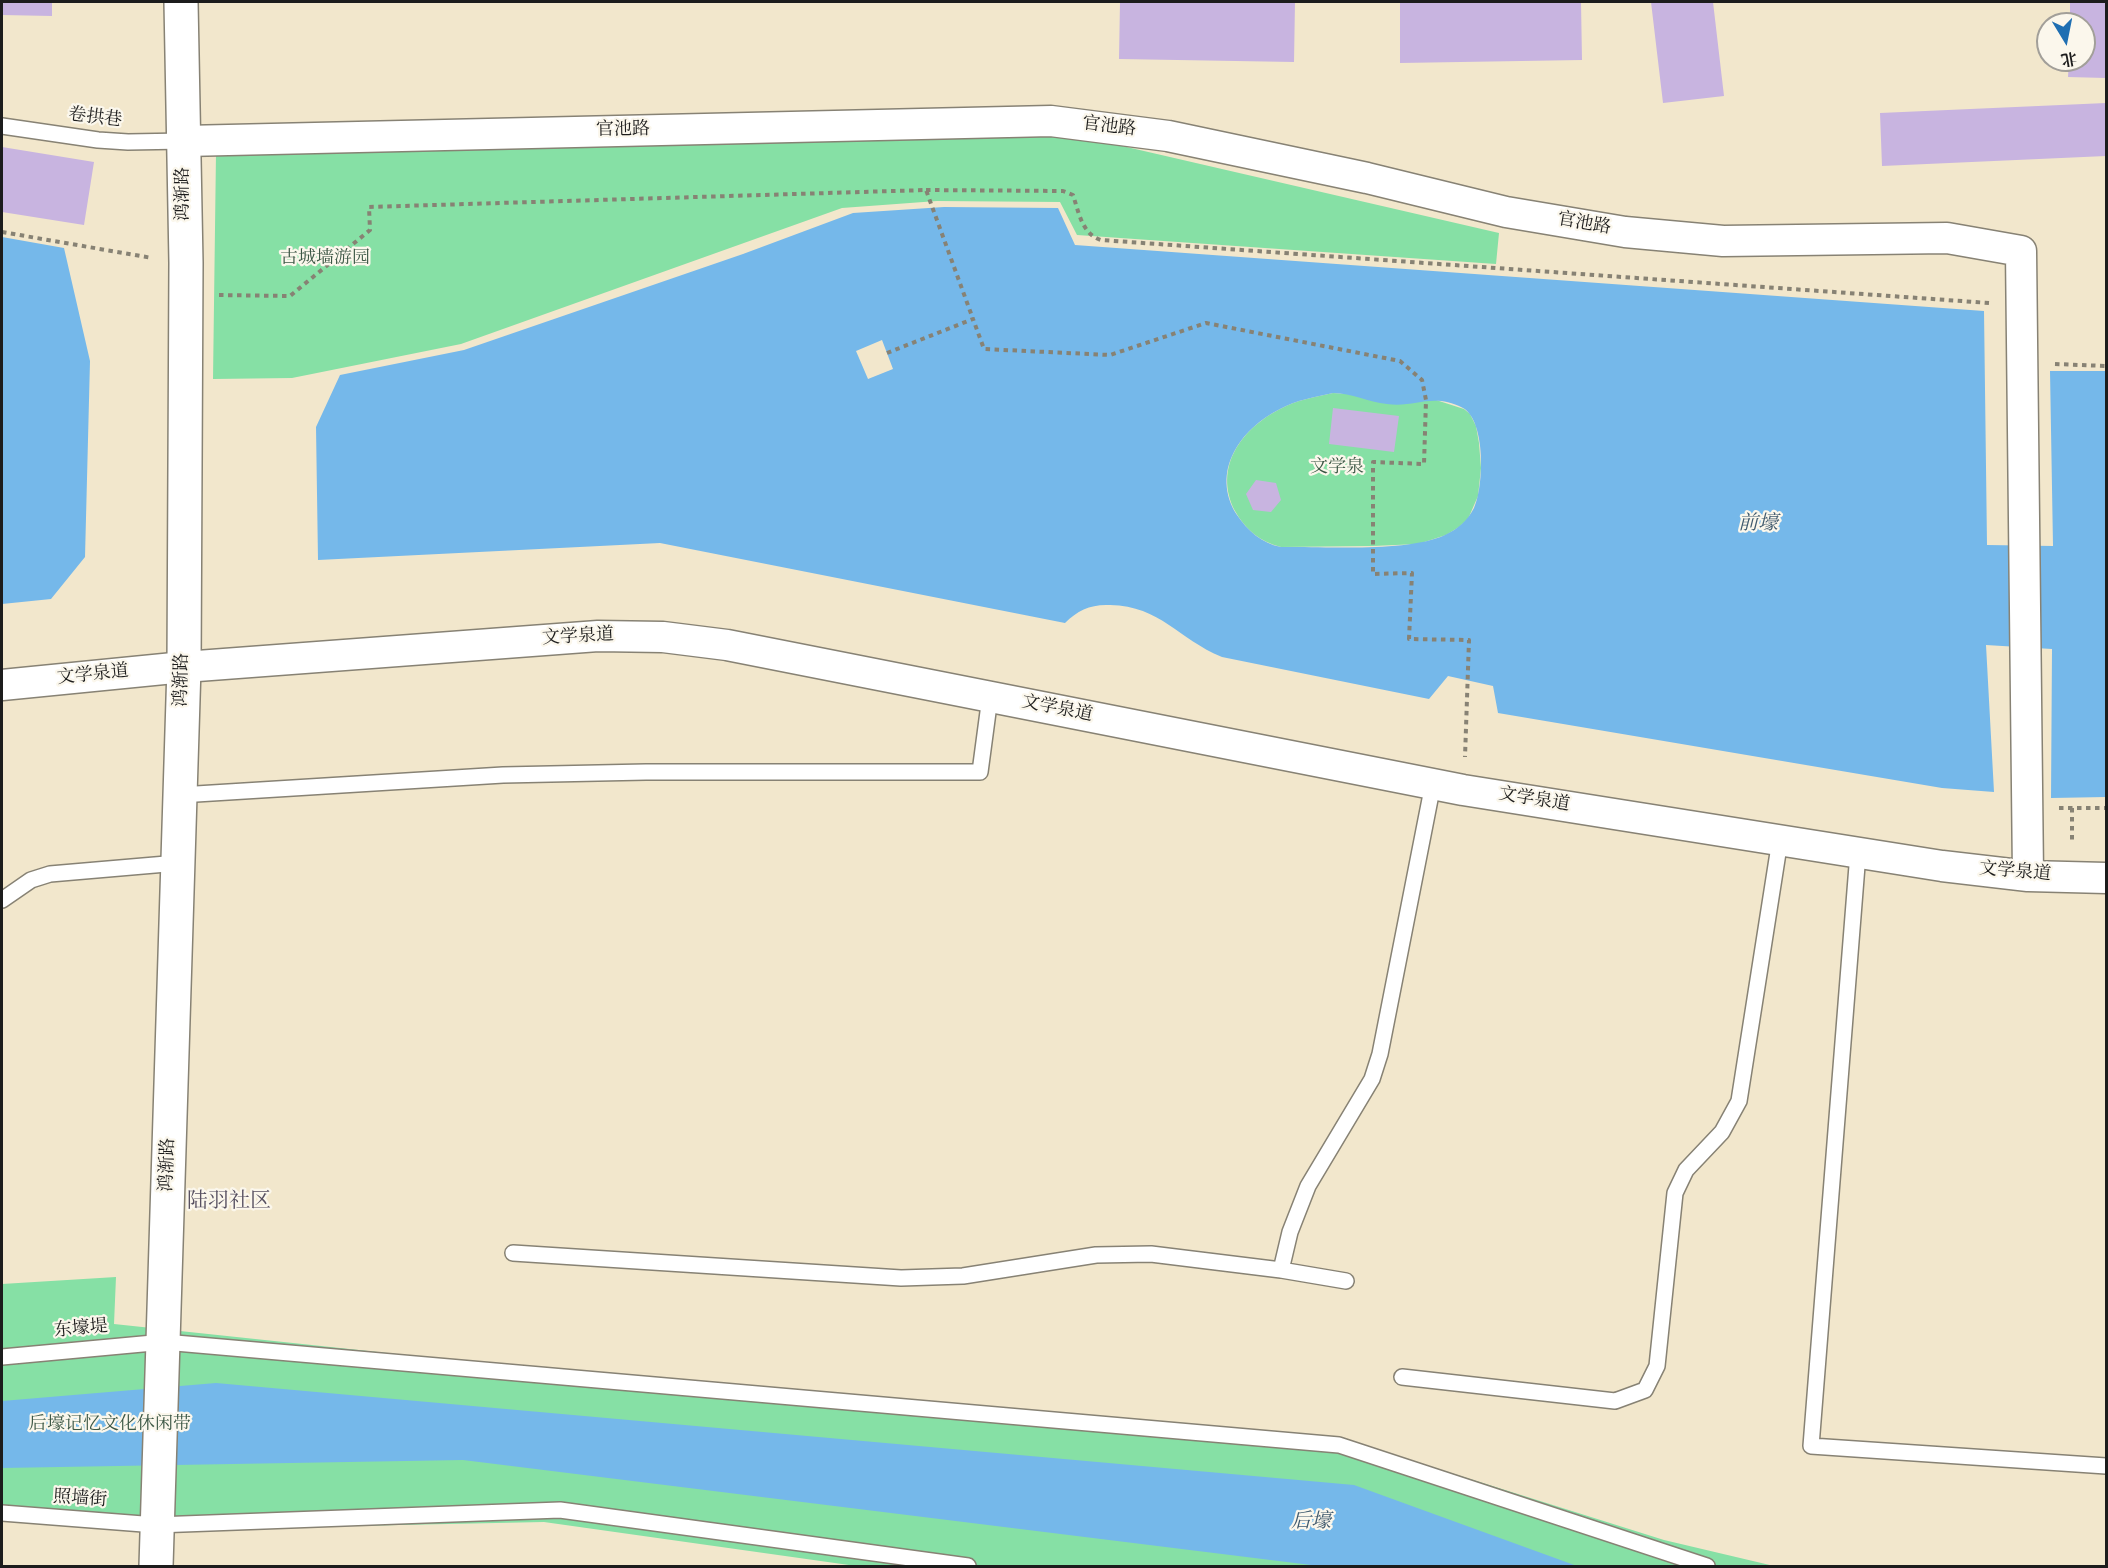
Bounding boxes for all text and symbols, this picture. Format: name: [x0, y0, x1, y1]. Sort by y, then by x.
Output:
north arrow: [2036, 12, 2096, 72]
text: 北: [2059, 46, 2079, 70]
street label: 卷拱巷: [67, 105, 123, 133]
street label: 官池路: [1081, 114, 1137, 142]
street label: 官池路: [596, 120, 650, 142]
street label: 鸿渐路: [174, 167, 196, 221]
street label: 官池路: [1556, 210, 1612, 240]
park label: 古城墙游园: [280, 249, 370, 271]
park label: 文学泉: [1310, 458, 1364, 480]
water label: 前壕: [1738, 513, 1778, 537]
street label: 文学泉道: [541, 625, 615, 651]
street label: 鸿渐路: [172, 653, 194, 707]
street label: 文学泉道: [56, 661, 130, 691]
street label: 文学泉道: [1020, 693, 1094, 727]
street label: 文学泉道: [1497, 785, 1571, 817]
street label: 文学泉道: [1978, 859, 2052, 887]
street label: 鸿渐路: [157, 1138, 181, 1192]
district label: 陆羽社区: [187, 1190, 271, 1216]
street label: 东壕堤: [53, 1317, 109, 1343]
park label: 后壕记忆文化休闲带: [29, 1415, 191, 1437]
street label: 照墙街: [52, 1487, 108, 1513]
water label: 后壕: [1291, 1511, 1331, 1535]

